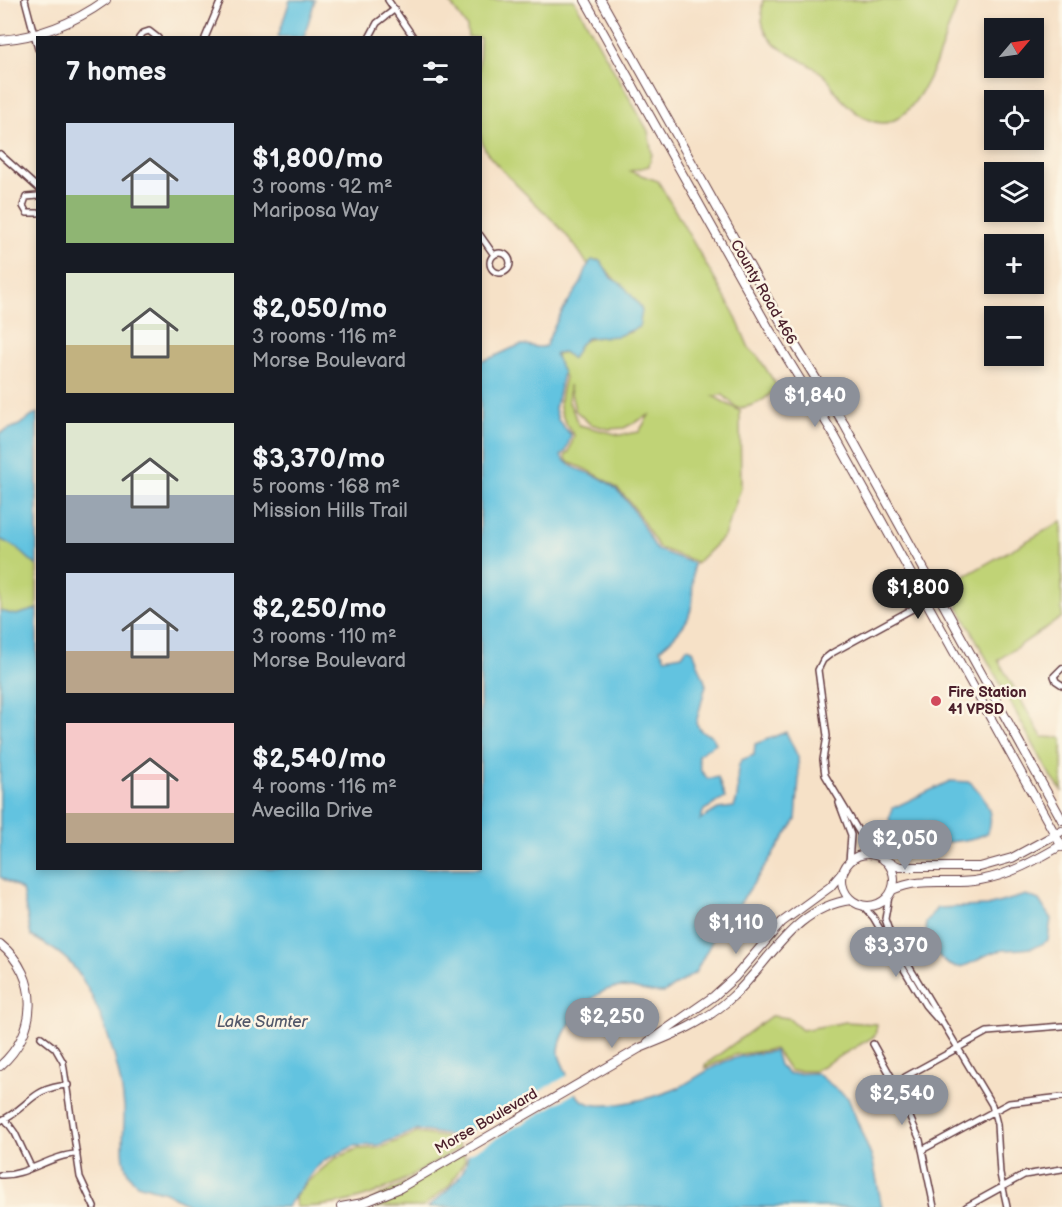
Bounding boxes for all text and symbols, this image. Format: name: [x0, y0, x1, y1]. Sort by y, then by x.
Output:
north arrow: [984, 18, 1044, 78]
map controls: [984, 18, 1044, 366]
icon: filters: [419, 56, 452, 89]
text: 7 homes: [66, 57, 166, 88]
button: locate: [984, 90, 1044, 150]
text: $1,800/mo: [252, 144, 383, 175]
icon: home: [114, 147, 186, 219]
button: layers: [984, 162, 1044, 222]
text: 3 rooms · 92 m²: [252, 175, 393, 199]
text: Mariposa Way: [252, 199, 379, 223]
button: +: [984, 234, 1044, 294]
street label: County Road 466: [726, 236, 801, 348]
text: $2,050/mo: [252, 294, 387, 325]
icon: home: [114, 297, 186, 369]
button: −: [984, 306, 1044, 366]
text: 3 rooms · 116 m²: [252, 325, 397, 349]
text: Morse Boulevard: [252, 349, 406, 373]
pin: $1,840: [766, 377, 864, 428]
text: $1,840: [784, 384, 846, 408]
text: $3,370/mo: [252, 444, 385, 475]
icon: home: [114, 447, 186, 519]
text: 5 rooms · 168 m²: [252, 475, 400, 499]
text: Mission Hills Trail: [252, 499, 408, 523]
pin: $1,800: [869, 569, 967, 620]
text: $1,800: [887, 576, 949, 600]
text: $2,250/mo: [252, 594, 386, 625]
icon: home: [114, 597, 186, 669]
text: 3 rooms · 110 m²: [252, 625, 397, 649]
text: Morse Boulevard: [252, 649, 406, 673]
place label: Fire Station 41 VPSD: [948, 683, 1027, 719]
marker: Fire Station 41 VPSD: [929, 694, 943, 708]
text: $2,540/mo: [252, 744, 386, 775]
icon: home: [114, 747, 186, 819]
text: 4 rooms · 116 m²: [252, 775, 397, 799]
text: Avecilla Drive: [252, 799, 373, 823]
pin: $2,050: [856, 820, 954, 871]
text: $2,050: [872, 827, 938, 851]
pin: $1,110: [687, 904, 785, 955]
text: $1,110: [708, 911, 764, 935]
pin: $3,370: [847, 927, 945, 978]
text: $3,370: [864, 934, 928, 958]
pin: $2,250: [563, 998, 661, 1049]
text: $2,250: [579, 1005, 645, 1029]
water label: Lake Sumter: [217, 1013, 308, 1032]
pin: $2,540: [853, 1075, 951, 1126]
text: $2,540: [869, 1082, 935, 1106]
street label: Morse Boulevard: [431, 1084, 541, 1159]

